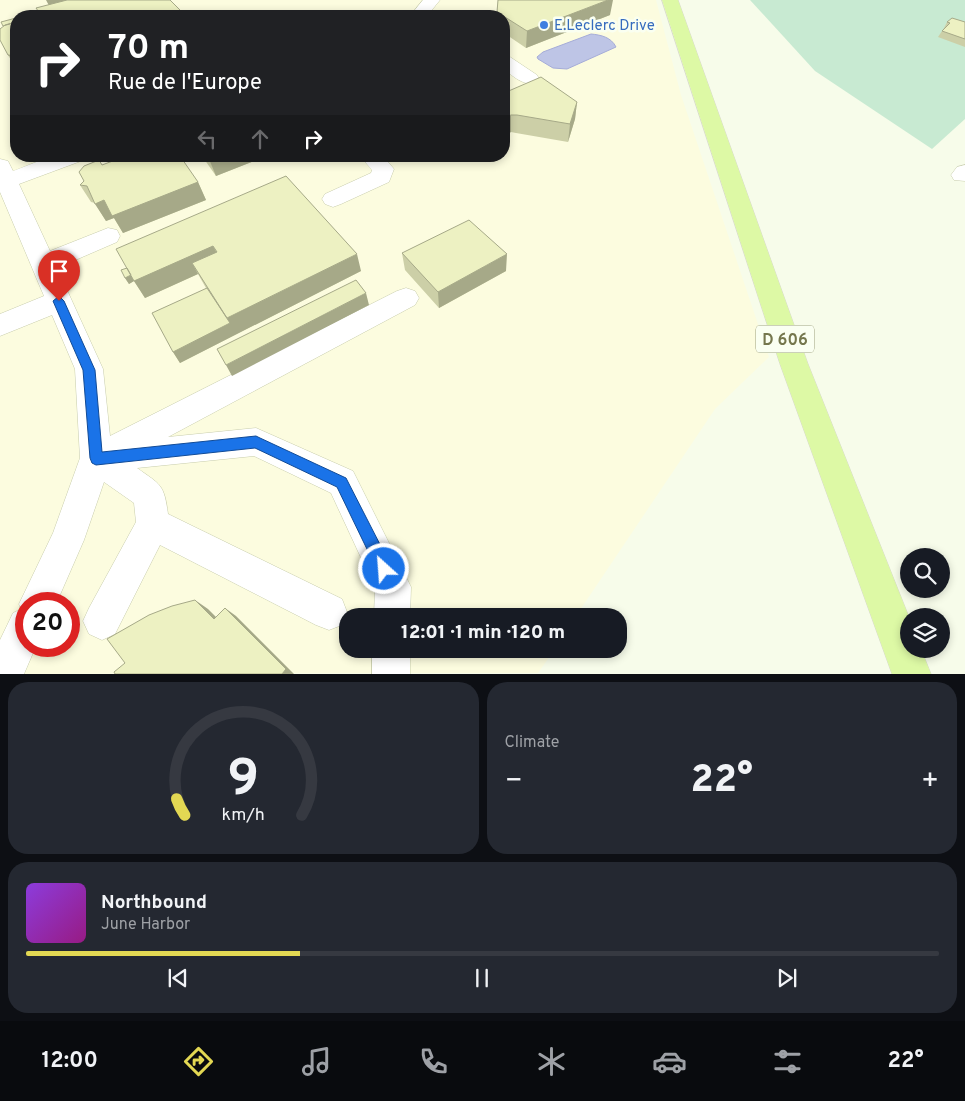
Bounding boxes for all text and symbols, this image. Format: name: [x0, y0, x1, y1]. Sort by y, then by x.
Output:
place label: E.Leclerc Drive: [554, 17, 655, 36]
marker: E.Leclerc Drive: [538, 19, 550, 31]
text: 70 m: [108, 27, 189, 71]
icon: right: [25, 30, 90, 95]
text: Rue de l'Europe: [108, 70, 262, 97]
icon: left: [193, 125, 221, 153]
icon: ahead: [246, 125, 274, 153]
icon: right: [299, 125, 327, 153]
pin: [38, 250, 80, 301]
icon: arrive: [45, 257, 73, 285]
road number: D 606: [756, 326, 814, 352]
position arrow: [357, 542, 409, 594]
map controls: [900, 548, 950, 658]
button: search: [900, 548, 950, 598]
speed limit sign: 20: [15, 592, 80, 657]
button: layers: [900, 608, 950, 658]
text: 12:01 · 1 min · 120 m: [401, 621, 565, 645]
text: Climate: [505, 733, 559, 753]
text: 9: [227, 748, 259, 814]
text: 22°: [691, 757, 753, 806]
text: −: [505, 764, 523, 800]
text: +: [921, 764, 939, 800]
text: km/h: [222, 804, 265, 827]
text: Northbound: [101, 891, 207, 915]
text: June Harbor: [101, 915, 190, 935]
icon: previous: [164, 964, 192, 992]
icon: pause: [468, 964, 496, 992]
icon: next: [773, 964, 801, 992]
icon: directions: [181, 1044, 216, 1079]
icon: music: [299, 1044, 334, 1079]
icon: phone: [416, 1044, 451, 1079]
icon: climate: [534, 1044, 569, 1079]
icon: car: [652, 1044, 687, 1079]
icon: filters: [770, 1044, 805, 1079]
text: 12:00: [41, 1048, 98, 1075]
text: 22°: [887, 1048, 924, 1075]

